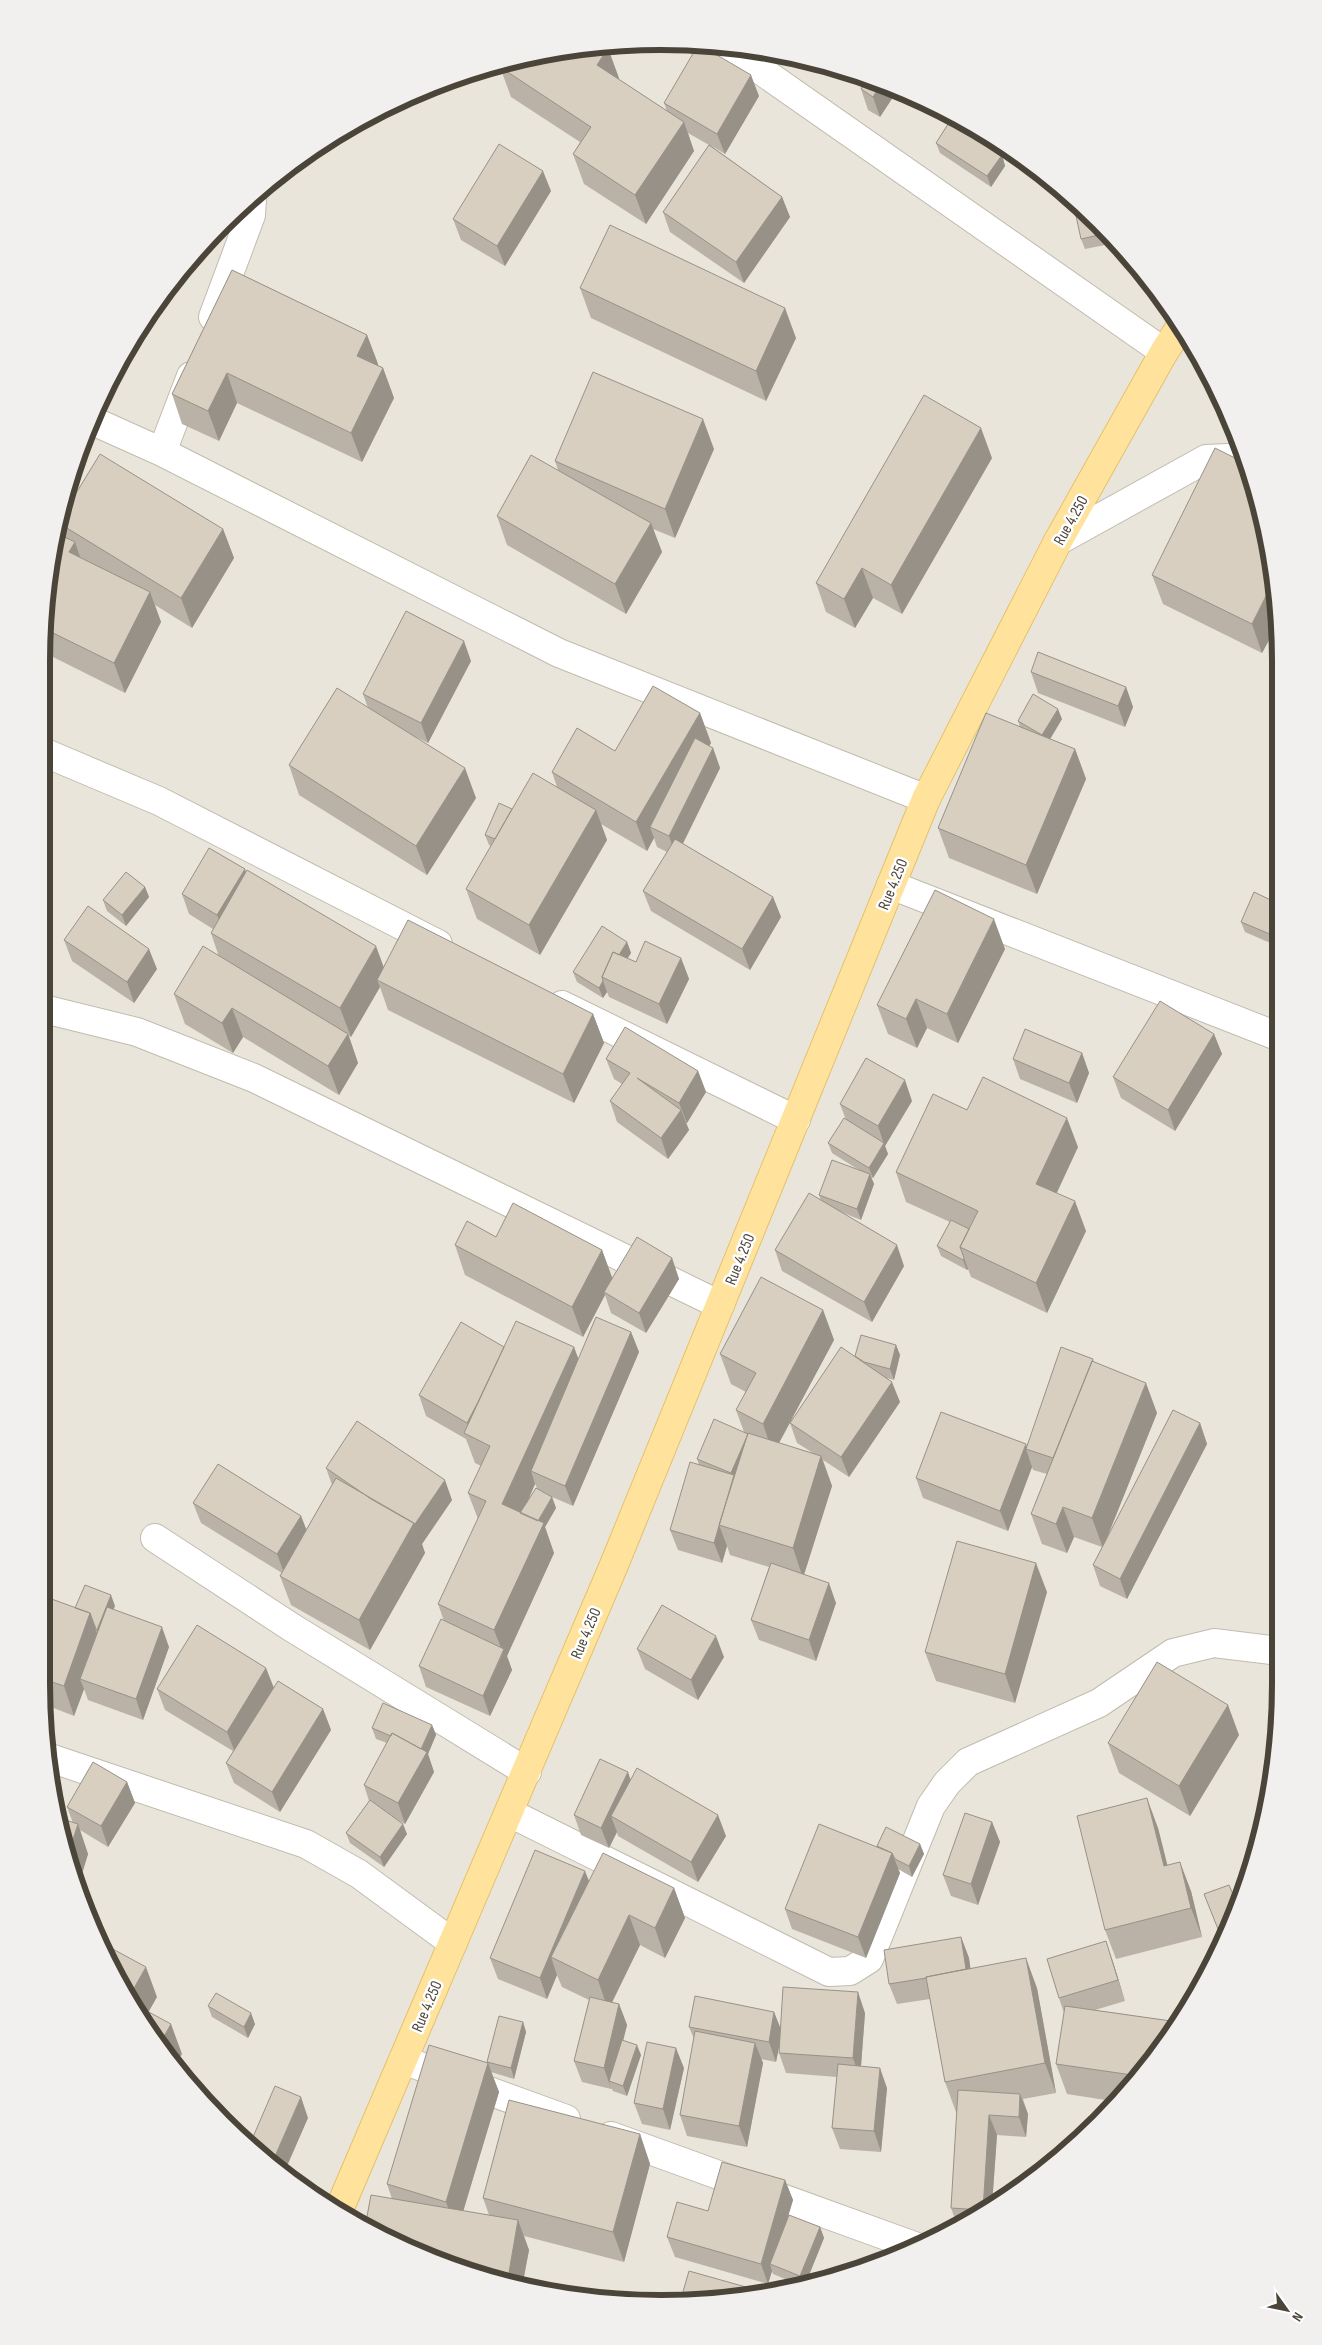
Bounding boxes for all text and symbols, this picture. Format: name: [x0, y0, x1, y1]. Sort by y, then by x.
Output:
street label: Rue 4.250: [1050, 493, 1093, 549]
street label: Rue 4.250: [875, 856, 912, 913]
street label: Rue 4.250: [722, 1231, 759, 1288]
street label: Rue 4.250: [567, 1605, 606, 1662]
street label: Rue 4.250: [408, 1978, 447, 2035]
north arrow: [1262, 2285, 1312, 2335]
text: N: [1288, 2309, 1307, 2325]

